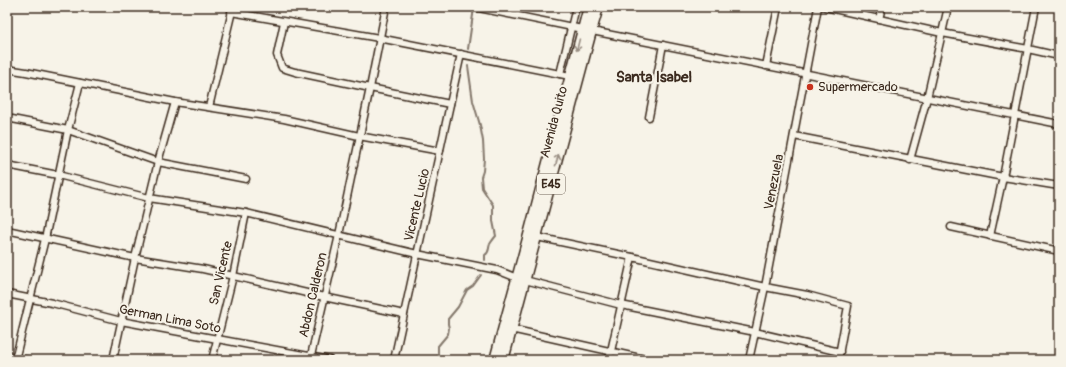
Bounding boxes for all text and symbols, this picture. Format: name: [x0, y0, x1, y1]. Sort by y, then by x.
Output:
one-way arrow: [574, 38, 581, 51]
district label: Santa Isabel: [616, 68, 692, 87]
place label: Supermercado: [818, 79, 898, 95]
marker: Supermercado: [805, 82, 815, 92]
street label: Avenida Quito: [537, 84, 571, 160]
street label: Venezuela: [761, 153, 787, 211]
one-way arrow: [554, 154, 561, 167]
street label: Vicente Lucio: [401, 167, 433, 243]
road number: E45: [537, 174, 565, 194]
street label: San Vicente: [206, 239, 236, 307]
street label: Abdon Calderon: [295, 251, 331, 339]
street label: German Lima Soto: [118, 301, 222, 337]

